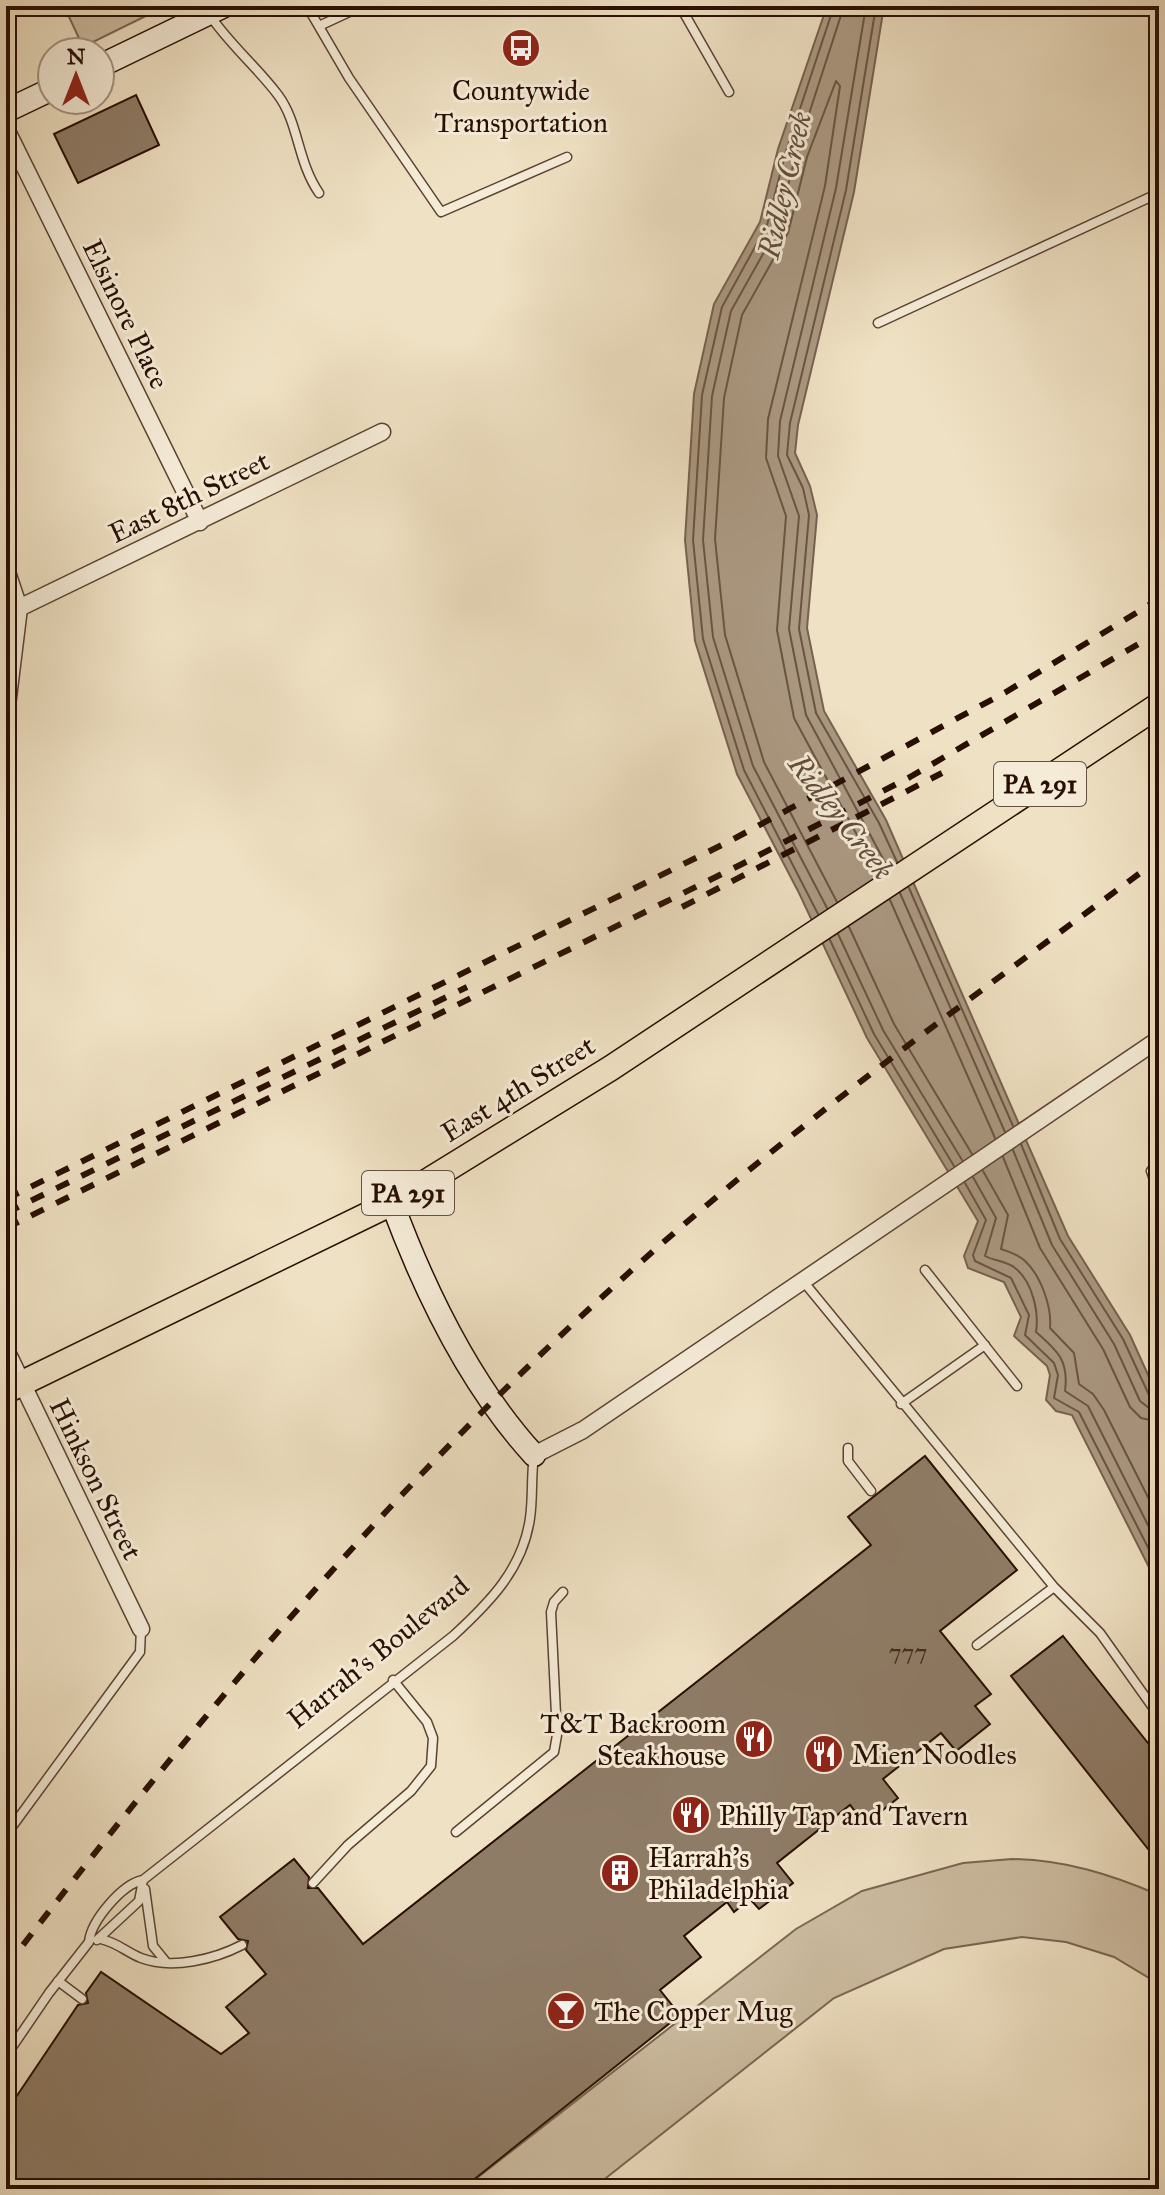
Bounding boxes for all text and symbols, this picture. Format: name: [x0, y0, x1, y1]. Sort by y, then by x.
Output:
bus stop icon: Countywide Transportation: [500, 27, 542, 69]
north arrow: [36, 36, 116, 116]
text: N: [67, 43, 86, 70]
place label: Countywide Transportation: [434, 73, 608, 140]
water label: Ridley Creek: [750, 108, 819, 263]
street label: Elsinore Place: [75, 234, 177, 394]
street label: East 8th Street: [103, 443, 275, 551]
water label: Ridley Creek: [780, 746, 901, 887]
road number: PA 291: [994, 762, 1086, 806]
street label: East 4th Street: [435, 1028, 601, 1150]
road number: PA 291: [362, 1171, 454, 1215]
street label: Hinkson Street: [42, 1393, 150, 1566]
street label: Harrah's Boulevard: [280, 1568, 476, 1736]
house number: 777: [889, 1637, 927, 1667]
place label: T&T Backroom Steakhouse: [540, 1706, 726, 1773]
restaurant icon: T&T Backroom Steakhouse: [733, 1718, 775, 1760]
restaurant icon: Mien Noodles: [803, 1733, 845, 1775]
place label: Mien Noodles: [852, 1737, 1017, 1772]
restaurant icon: Philly Tap and Tavern: [670, 1794, 712, 1836]
place label: Philly Tap and Tavern: [719, 1798, 968, 1833]
place label: Harrah's Philadelphia: [648, 1840, 789, 1907]
building icon: Harrah's Philadelphia: [599, 1852, 641, 1894]
bar icon: The Copper Mug: [545, 1990, 587, 2032]
place label: The Copper Mug: [594, 1994, 794, 2029]

